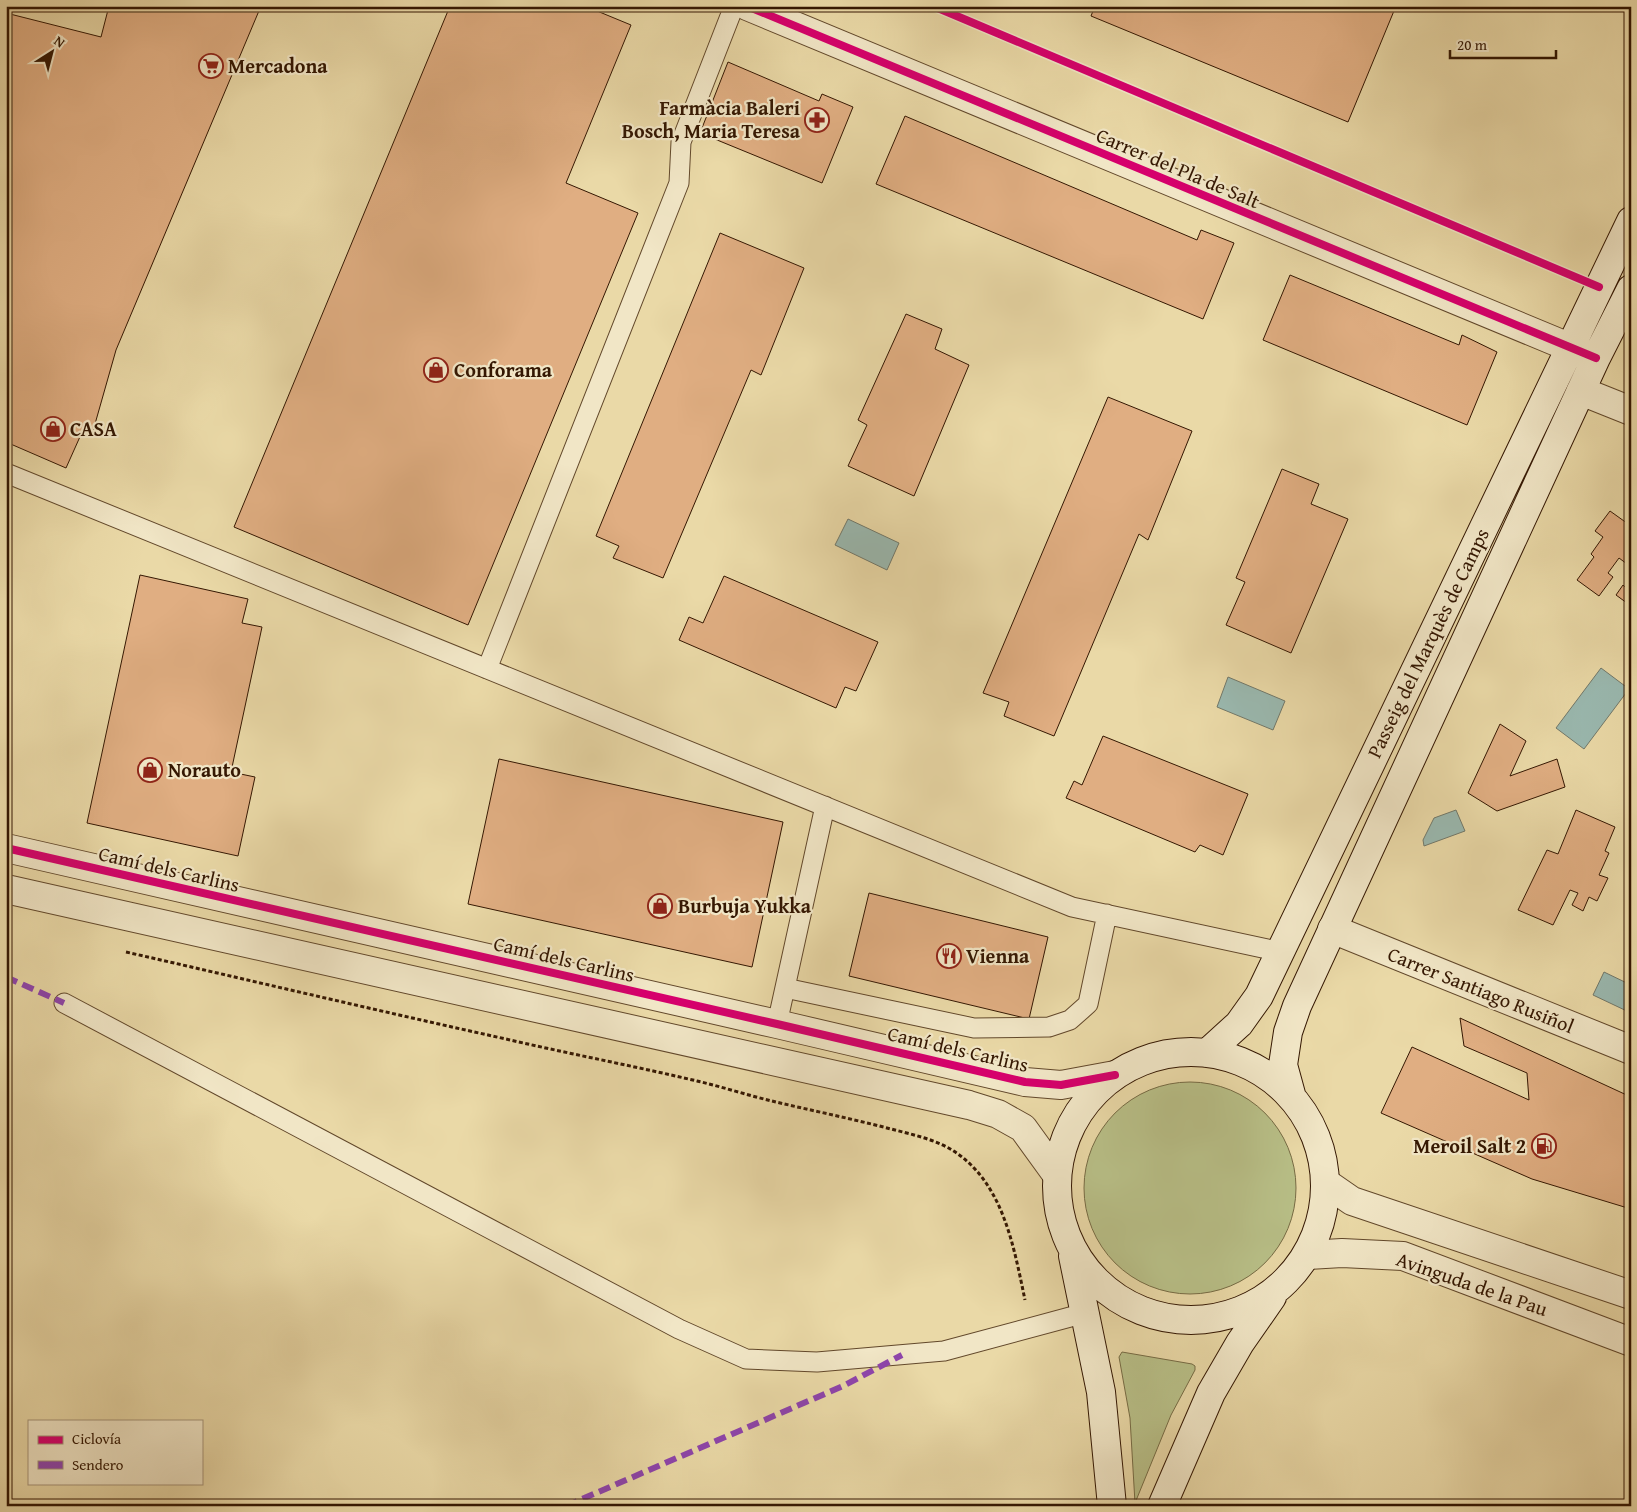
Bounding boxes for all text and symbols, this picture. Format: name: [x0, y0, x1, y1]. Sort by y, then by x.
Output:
north arrow: [28, 28, 78, 78]
scale bar: [1450, 28, 1556, 60]
text: N: [50, 31, 70, 53]
text: 20 m: [1457, 34, 1488, 55]
place label: Mercadona: [228, 51, 328, 80]
supermarket icon: Mercadona: [198, 53, 224, 79]
place label: Farmàcia Baleri Bosch, Maria Teresa: [622, 93, 801, 145]
pharmacy icon: Farmàcia Baleri Bosch, Maria Teresa: [804, 107, 830, 133]
street label: Carrer del Pla de Salt: [1092, 120, 1264, 215]
place label: Conforama: [454, 355, 553, 384]
shop icon: Conforama: [423, 357, 449, 383]
place label: CASA: [70, 414, 117, 443]
shop icon: CASA: [40, 416, 66, 442]
street label: Passeig del Marquès de Camps: [1359, 523, 1496, 762]
place label: Norauto: [168, 755, 241, 784]
shop icon: Norauto: [137, 757, 163, 783]
street label: Camí dels Carlins: [96, 838, 242, 899]
place label: Burbuja Yukka: [678, 891, 812, 920]
shop icon: Burbuja Yukka: [647, 893, 673, 919]
street label: Camí dels Carlins: [491, 928, 637, 989]
street label: Carrer Santiago Rusiñol: [1384, 939, 1579, 1040]
place label: Vienna: [966, 941, 1030, 970]
restaurant icon: Vienna: [936, 943, 962, 969]
street label: Camí dels Carlins: [885, 1018, 1031, 1079]
place label: Meroil Salt 2: [1413, 1131, 1526, 1160]
fuel station icon: Meroil Salt 2: [1531, 1133, 1557, 1159]
street label: Avinguda de la Pau: [1393, 1244, 1552, 1323]
legend: [28, 1420, 202, 1484]
text: Ciclovía: [72, 1428, 121, 1449]
text: Sendero: [72, 1454, 124, 1475]

